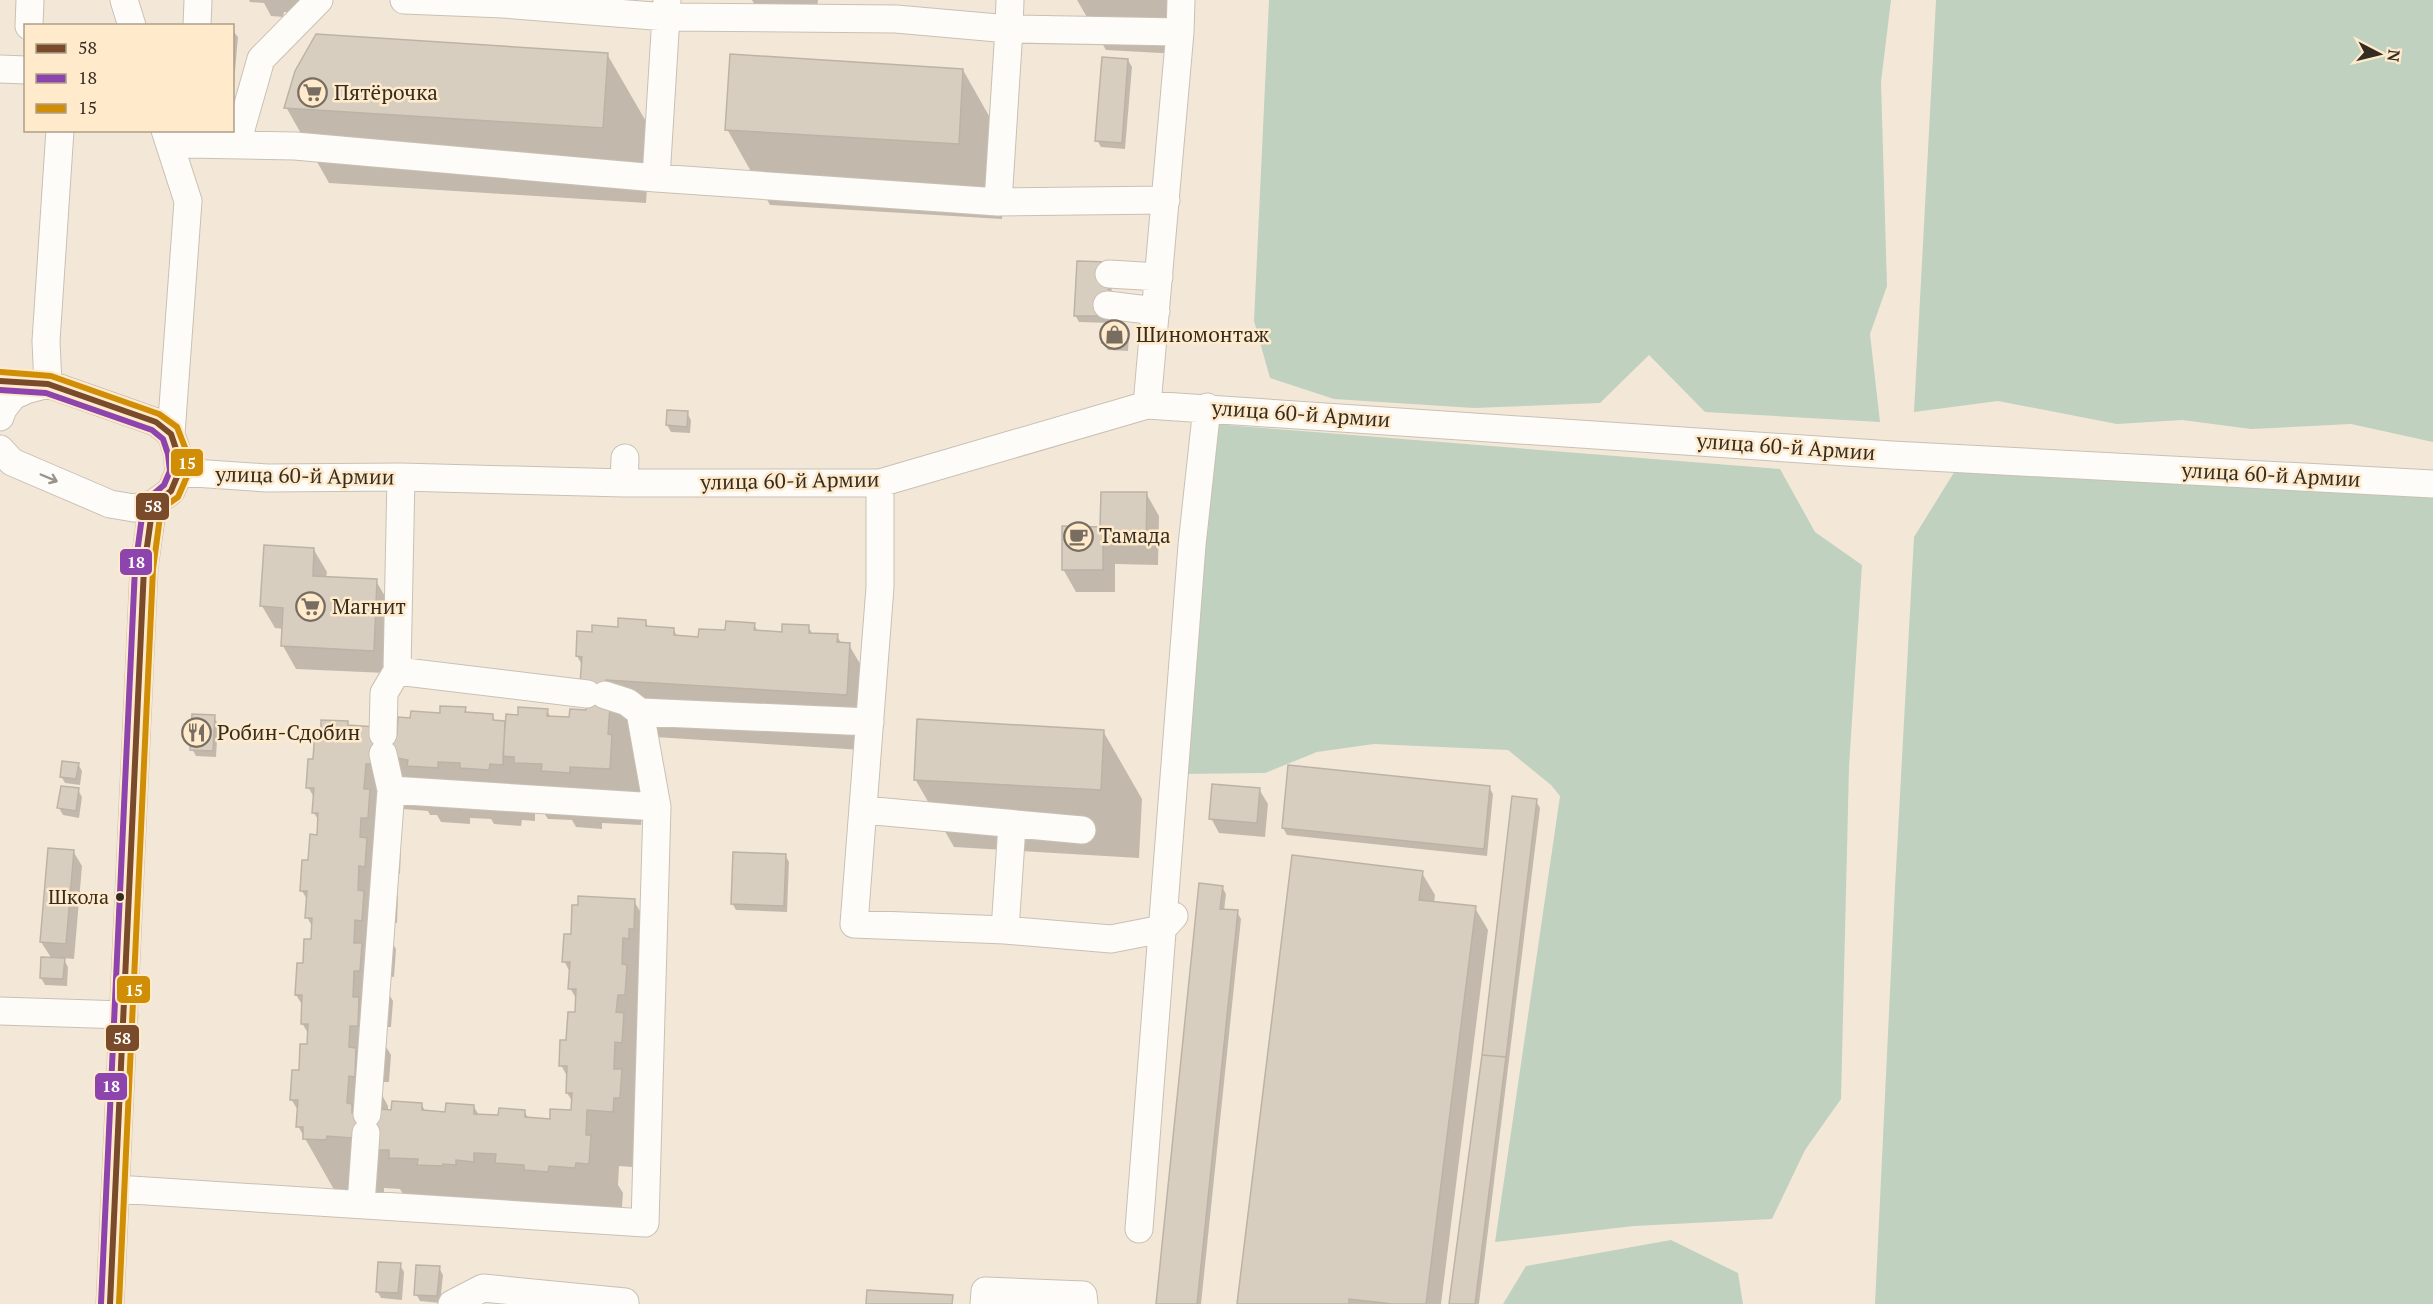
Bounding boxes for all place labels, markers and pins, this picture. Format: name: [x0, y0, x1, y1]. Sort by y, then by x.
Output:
supermarket icon: Пятёрочка: [297, 77, 329, 109]
place label: Пятёрочка: [334, 78, 438, 106]
shop icon: Шиномонтаж: [1099, 319, 1131, 351]
place label: Шиномонтаж: [1136, 320, 1270, 348]
cafe icon: Тамада: [1062, 520, 1094, 552]
place label: Тамада: [1099, 521, 1171, 549]
supermarket icon: Магнит: [295, 591, 327, 623]
place label: Магнит: [332, 592, 406, 620]
restaurant icon: Робин-Сдобин: [180, 717, 212, 749]
place label: Робин-Сдобин: [217, 718, 360, 746]
place label: Школа: [48, 883, 109, 910]
marker: Школа: [114, 891, 126, 903]

